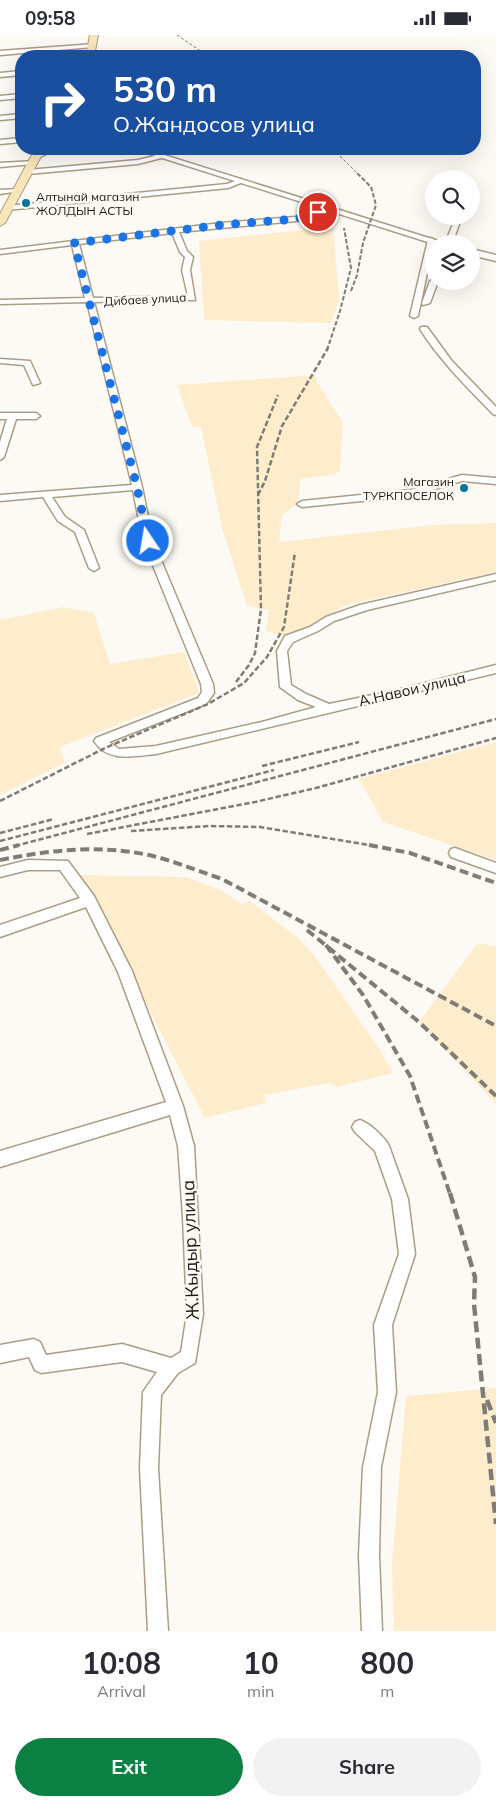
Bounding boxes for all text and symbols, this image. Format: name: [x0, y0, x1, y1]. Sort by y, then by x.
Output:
text: 09:58: [25, 6, 75, 30]
text: 530 m: [113, 67, 217, 111]
icon: right: [30, 70, 95, 135]
text: О.Жандосов улица: [113, 110, 315, 138]
map controls: [425, 170, 480, 290]
button: search: [425, 170, 480, 225]
place label: Алтынай магазин ЖОЛДЫН АСТЫ: [36, 189, 140, 218]
pin: [297, 191, 339, 233]
marker: Алтынай магазин ЖОЛДЫН АСТЫ: [20, 197, 32, 209]
icon: arrive: [304, 198, 332, 226]
button: layers: [425, 235, 480, 290]
street label: Дибаев улица: [103, 289, 187, 309]
place label: Магазин ТУРКПОСЕЛОК: [363, 474, 454, 503]
marker: Магазин ТУРКПОСЕЛОК: [458, 482, 470, 494]
position arrow: [121, 514, 173, 566]
street label: А.Навои улица: [357, 667, 467, 711]
street label: Ж.Кыдыр улица: [176, 1180, 204, 1320]
text: 10:08: [82, 1644, 161, 1682]
text: 10: [243, 1644, 279, 1682]
text: 800: [360, 1644, 414, 1682]
text: Arrival: [97, 1681, 146, 1701]
text: min: [247, 1681, 274, 1701]
text: m: [380, 1681, 394, 1701]
button: Exit: [15, 1738, 243, 1796]
button: Share: [253, 1738, 481, 1796]

